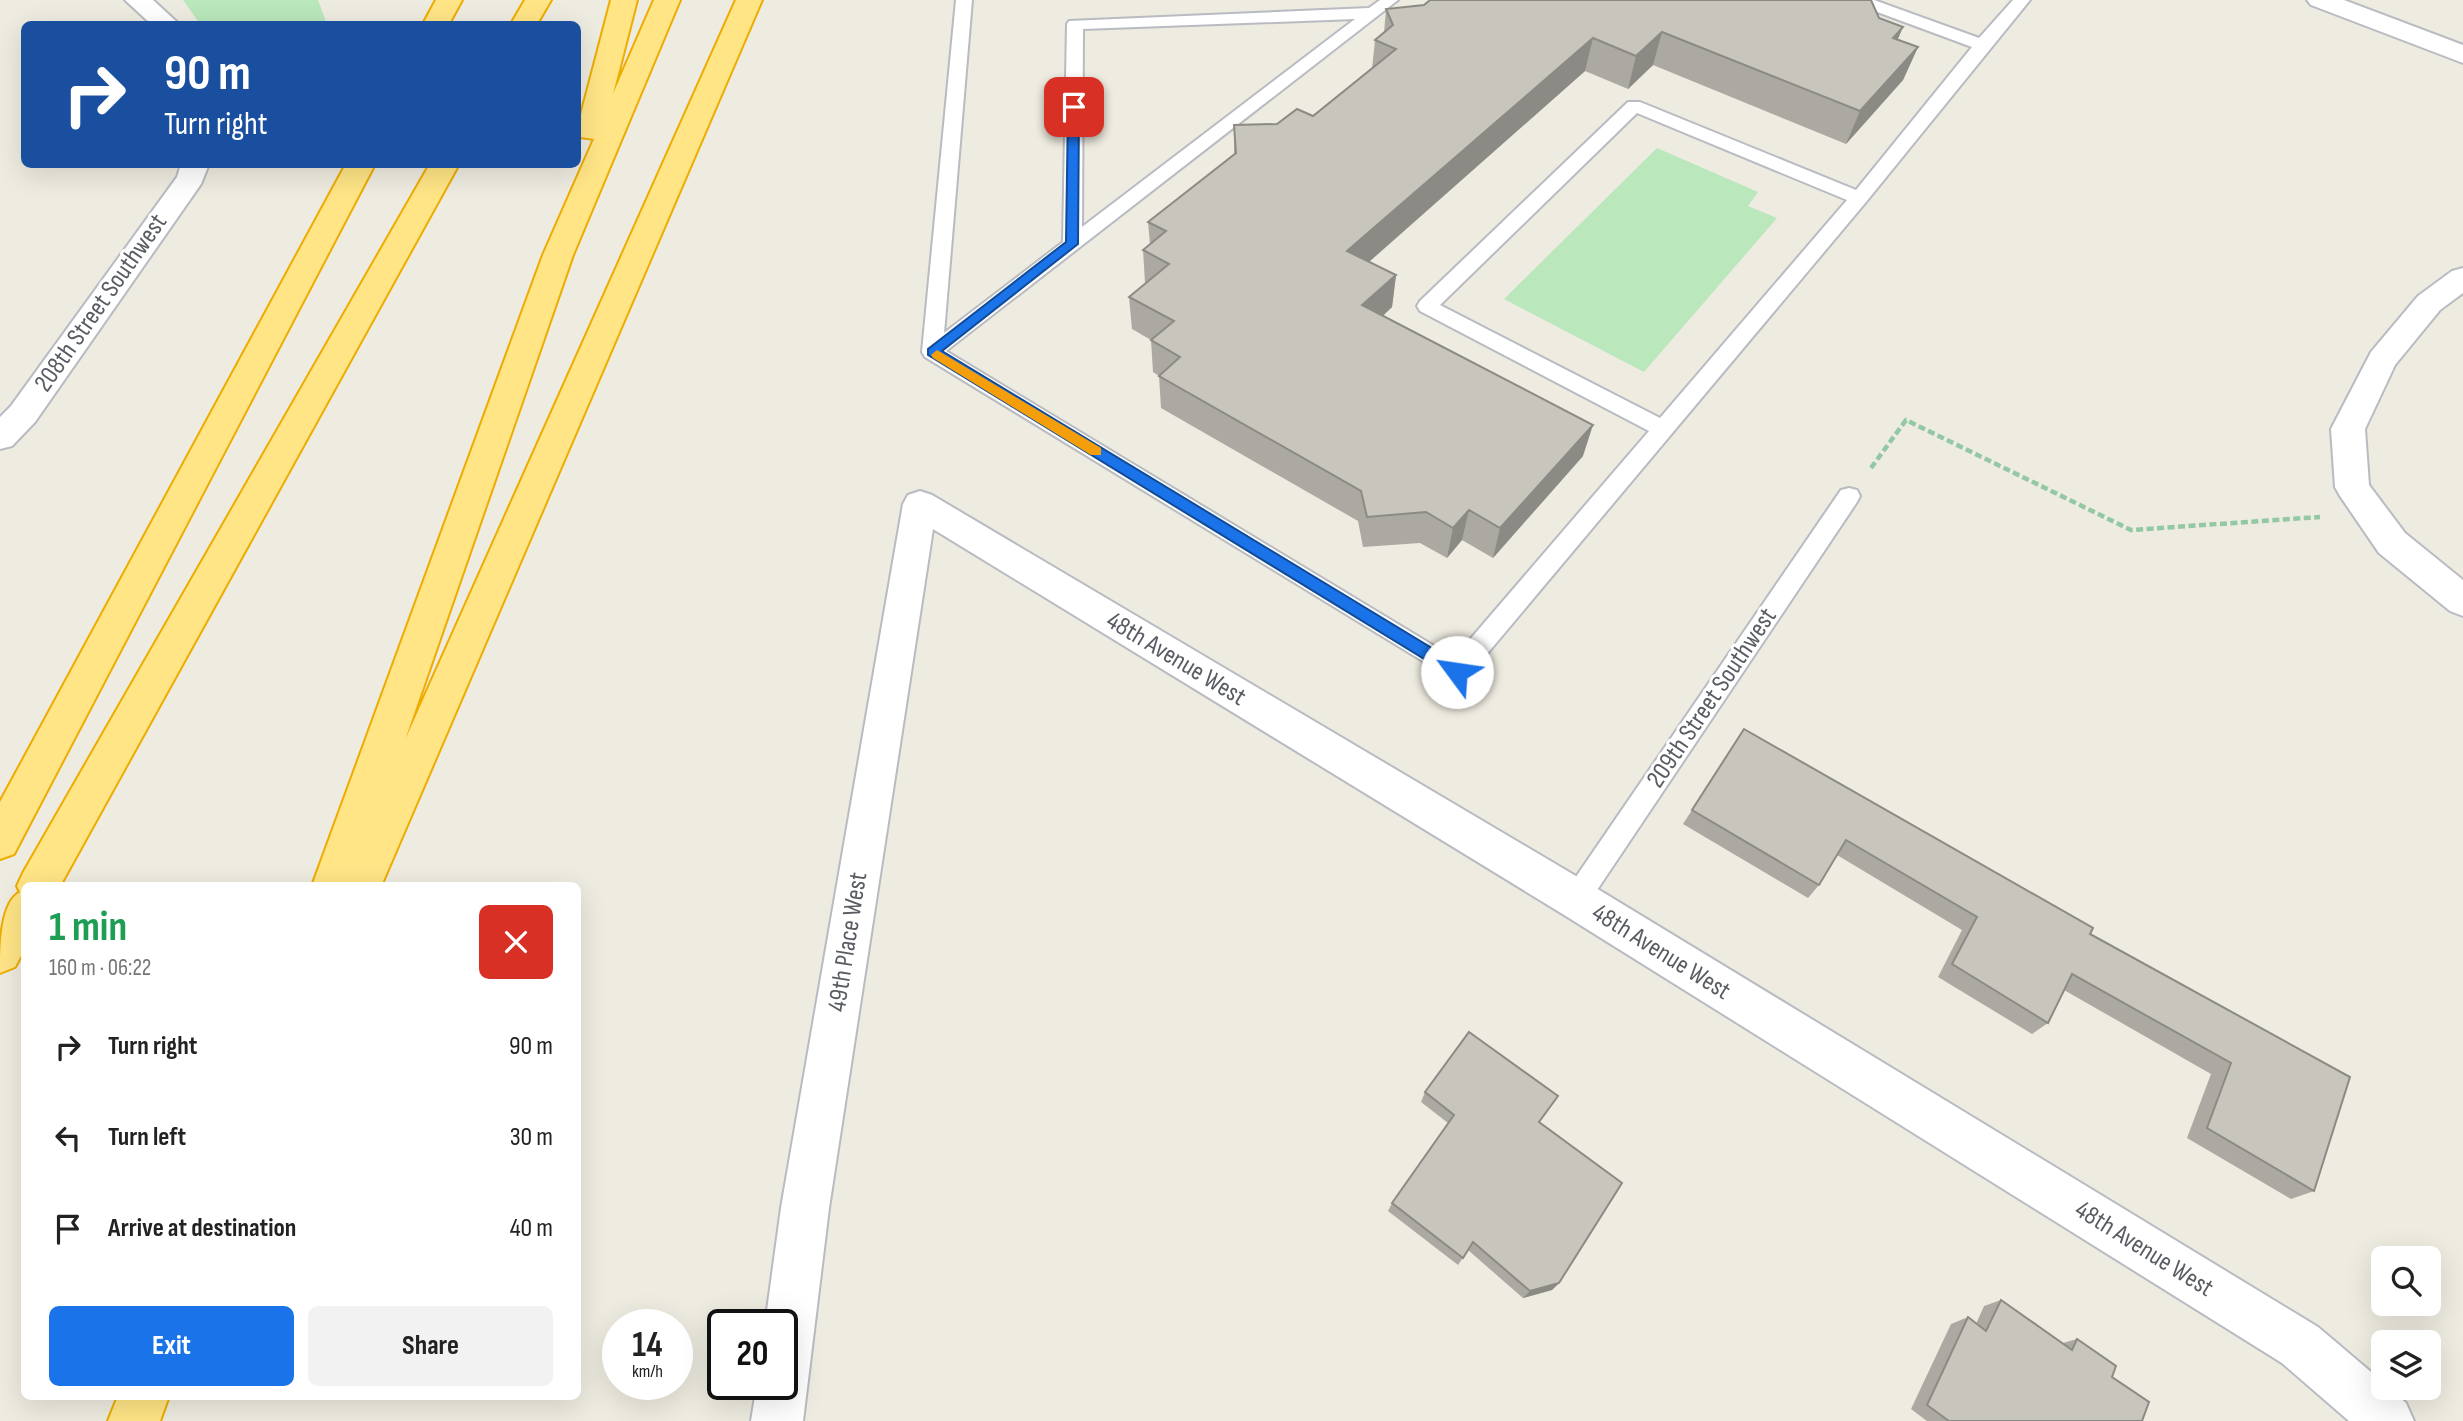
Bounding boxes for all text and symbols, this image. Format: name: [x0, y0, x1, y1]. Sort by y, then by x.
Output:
text: 90 m: [164, 45, 251, 104]
icon: right: [49, 49, 140, 140]
pin: [1044, 77, 1104, 137]
icon: arrive: [1055, 88, 1093, 126]
text: Turn right: [164, 105, 268, 144]
street label: 208th Street Southwest: [28, 208, 174, 398]
street label: 209th Street Southwest: [1640, 602, 1784, 794]
street label: 48th Avenue West: [1101, 605, 1252, 713]
position arrow: [1420, 635, 1494, 709]
street label: 49th Place West: [822, 870, 874, 1014]
street label: 48th Avenue West: [1586, 897, 1736, 1007]
text: 1 min: [49, 902, 127, 953]
button: close: [479, 905, 553, 979]
text: 160 m · 06:22: [49, 954, 151, 982]
icon: right: [49, 1028, 87, 1066]
text: Turn right: [108, 1031, 197, 1062]
text: 90 m: [509, 1031, 553, 1062]
icon: left: [49, 1119, 87, 1157]
text: Turn left: [108, 1122, 186, 1153]
text: 30 m: [510, 1122, 553, 1153]
street label: 48th Avenue West: [2069, 1194, 2219, 1304]
icon: arrive: [49, 1210, 87, 1248]
text: Arrive at destination: [108, 1213, 296, 1244]
text: 40 m: [510, 1213, 553, 1244]
map controls: [2371, 1246, 2441, 1400]
button: search: [2371, 1246, 2441, 1316]
button: Exit: [49, 1306, 294, 1386]
button: Share: [308, 1306, 553, 1386]
speed limit sign: 20: [707, 1309, 798, 1400]
text: 14: [632, 1324, 663, 1367]
button: layers: [2371, 1330, 2441, 1400]
text: km/h: [632, 1361, 663, 1382]

